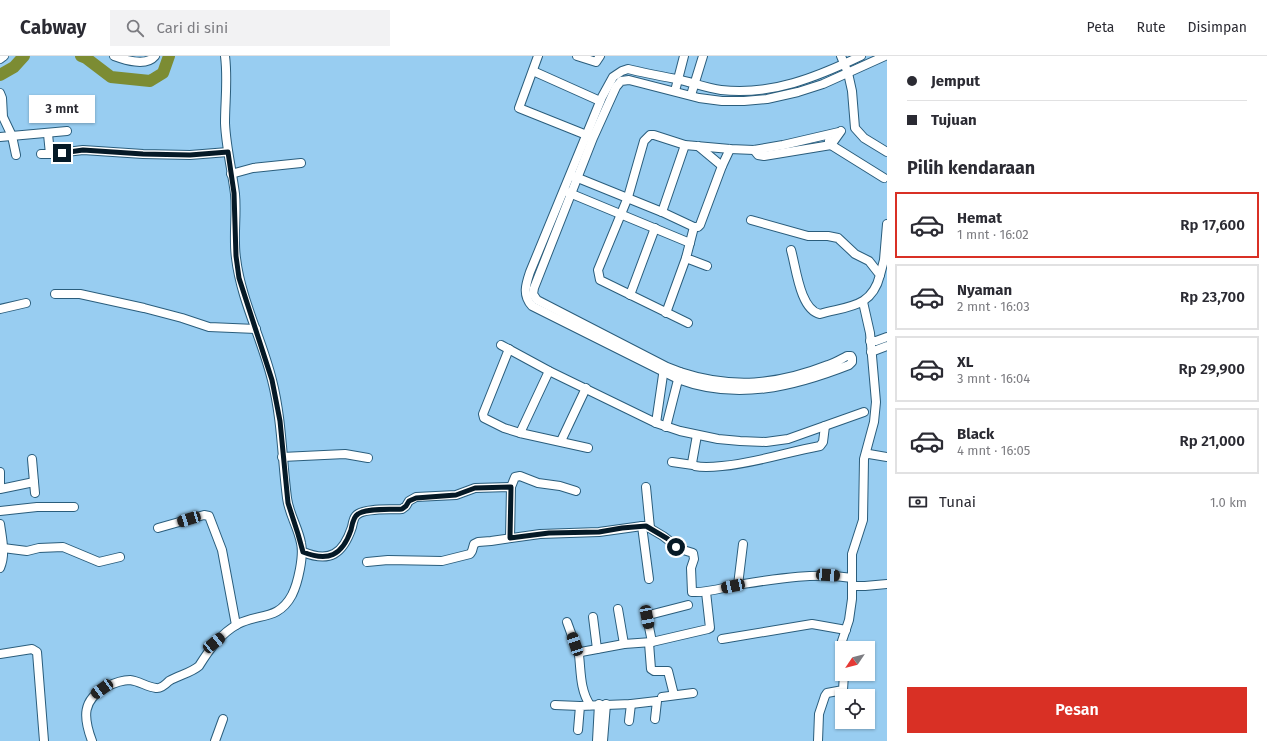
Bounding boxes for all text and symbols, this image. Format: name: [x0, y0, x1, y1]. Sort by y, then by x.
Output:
search box: [110, 10, 390, 46]
text: Cabway: [20, 16, 86, 39]
icon: search: [124, 17, 146, 39]
text: Cari di sini: [156, 19, 228, 37]
text: Peta: [1087, 19, 1114, 36]
text: Rute: [1136, 19, 1166, 36]
text: Disimpan: [1188, 19, 1247, 36]
text: Jemput: [931, 72, 980, 90]
callout: 3 mnt: [29, 95, 95, 123]
text: 3 mnt: [45, 101, 79, 116]
text: Tujuan: [931, 111, 977, 129]
route end: [53, 144, 71, 162]
text: Pilih kendaraan: [907, 157, 1035, 179]
icon: car: [909, 207, 945, 243]
text: Hemat: [957, 209, 1002, 227]
text: Rp 17,600: [1180, 216, 1245, 234]
text: 1 mnt · 16:02: [957, 227, 1029, 242]
icon: car: [909, 279, 945, 315]
text: Nyaman: [957, 281, 1012, 299]
text: Rp 23,700: [1180, 288, 1245, 306]
text: 2 mnt · 16:03: [957, 299, 1030, 314]
icon: car: [909, 351, 945, 387]
text: XL: [957, 353, 973, 371]
text: Rp 29,900: [1178, 360, 1245, 378]
text: 3 mnt · 16:04: [957, 371, 1030, 386]
icon: car: [909, 423, 945, 459]
text: Black: [957, 425, 994, 443]
text: Rp 21,000: [1180, 432, 1245, 450]
text: 4 mnt · 16:05: [957, 443, 1030, 458]
icon: cash: [907, 491, 929, 513]
text: Tunai: [939, 493, 976, 511]
text: 1.0 km: [1210, 495, 1247, 510]
car: [176, 510, 202, 528]
route start: [667, 538, 685, 556]
car: [816, 568, 840, 582]
car: [720, 578, 746, 594]
car: [639, 604, 655, 630]
car: [201, 631, 227, 655]
car: [565, 631, 585, 657]
north arrow: [835, 641, 875, 681]
map controls: [835, 641, 875, 729]
car: [89, 677, 115, 701]
button: Pesan: [907, 687, 1247, 733]
button: locate: [835, 689, 875, 729]

